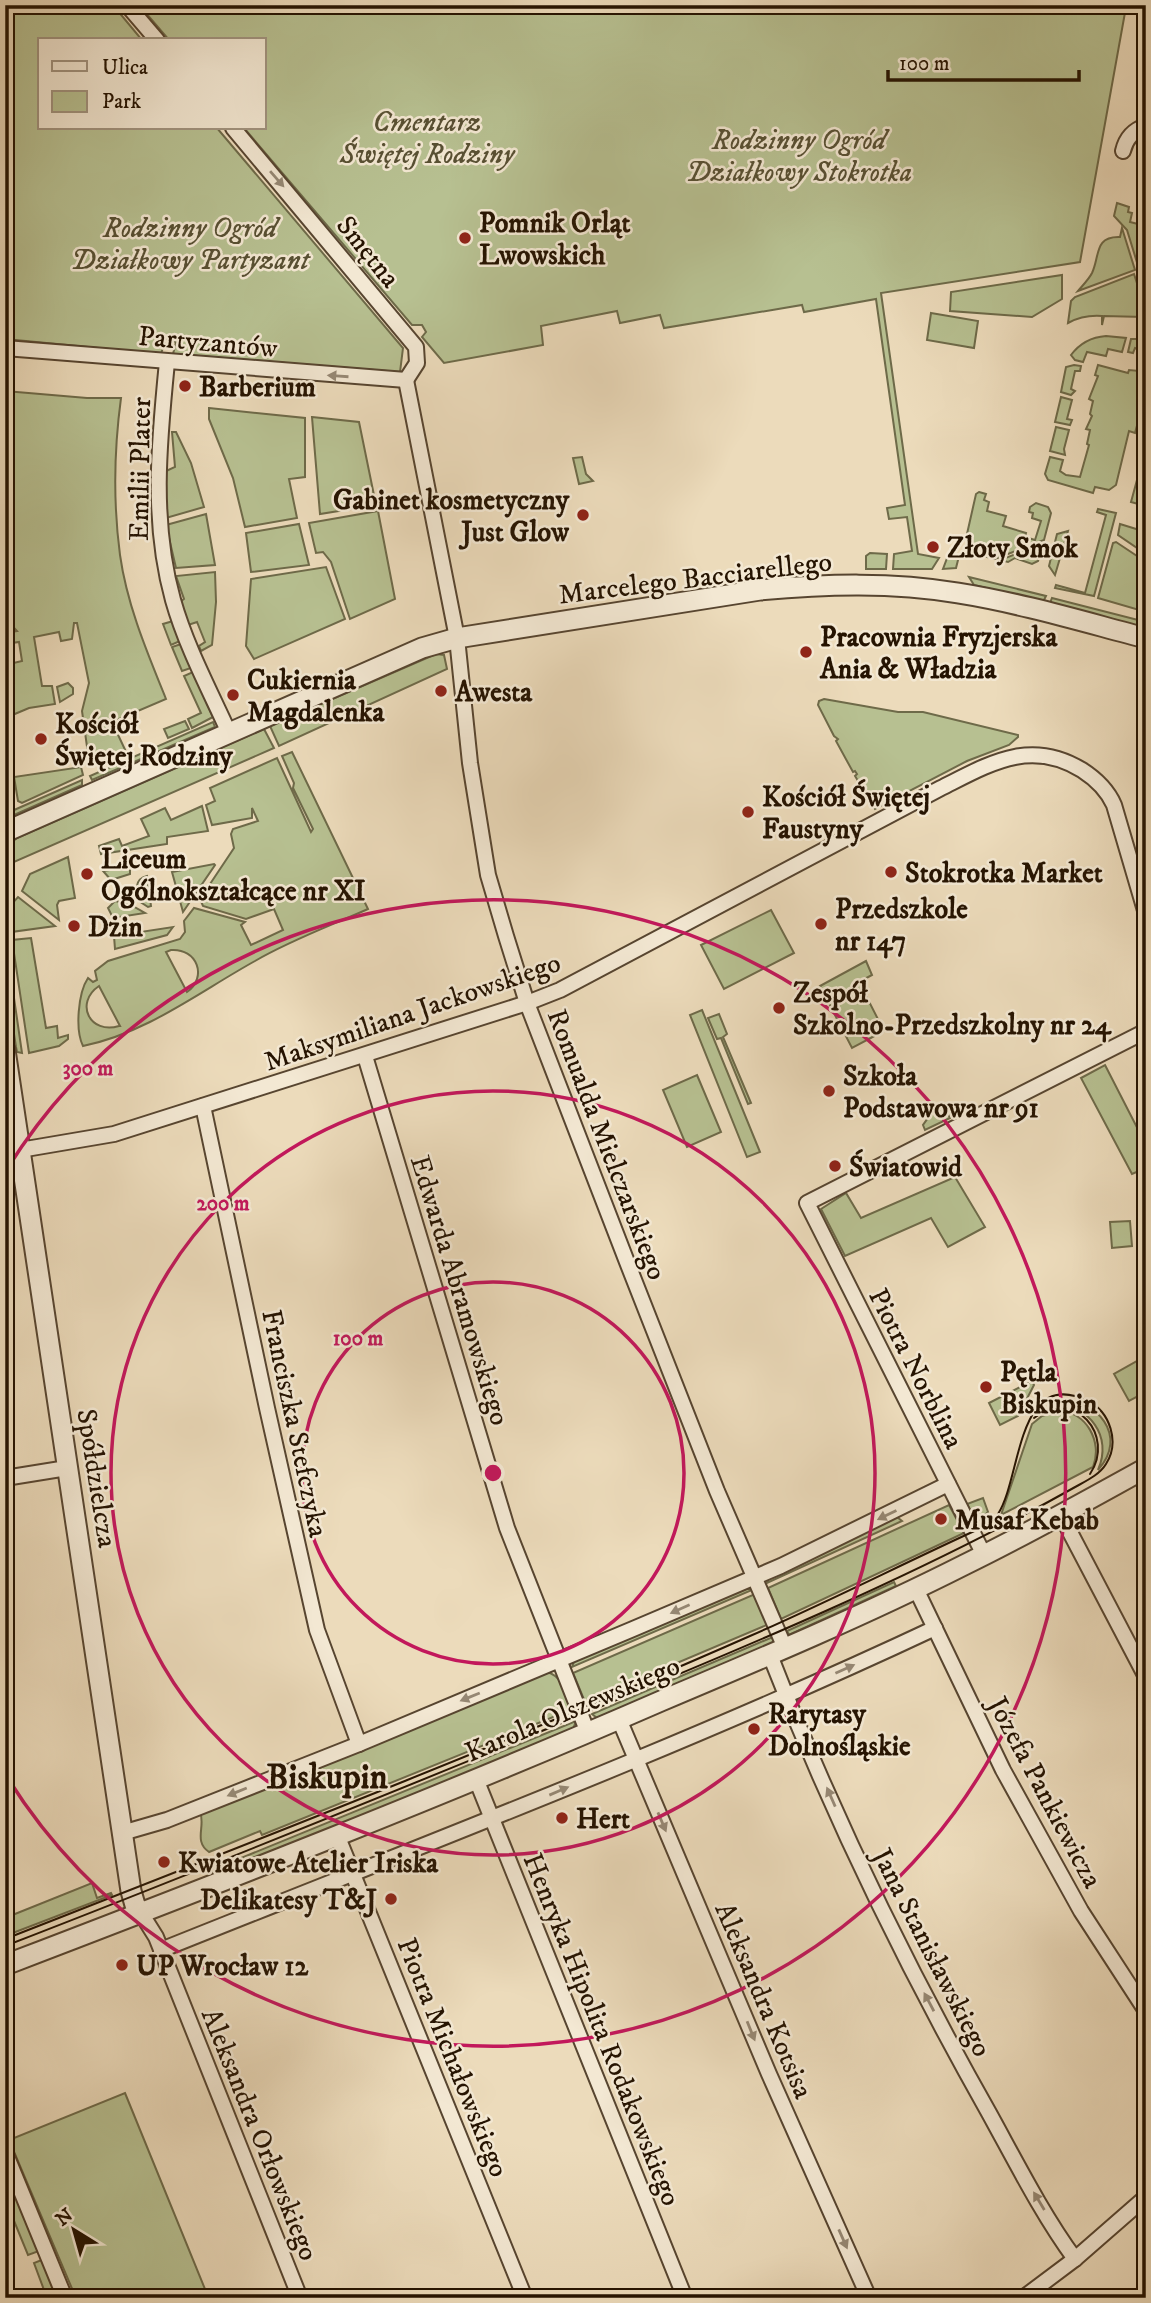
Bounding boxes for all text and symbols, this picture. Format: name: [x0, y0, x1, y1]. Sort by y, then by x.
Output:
legend: [38, 38, 266, 130]
scale bar: [888, 38, 1079, 82]
text: 100 m: [899, 51, 950, 77]
text: Ulica: [102, 55, 148, 81]
text: Park: [102, 89, 142, 115]
park label: Cmentarz Świętej Rodziny: [339, 105, 516, 172]
park label: Rodzinny Ogród Działkowy Stokrotka: [686, 123, 912, 190]
one-way arrow: [269, 171, 284, 188]
place label: Pomnik Orląt Lwowskich: [479, 206, 631, 273]
street label: Smętna: [328, 209, 408, 295]
park label: Rodzinny Ogród Działkowy Partyzant: [71, 211, 312, 278]
marker: Pomnik Orląt Lwowskich: [457, 230, 473, 246]
street label: Partyzantów: [137, 319, 279, 366]
place label: Barberium: [199, 370, 316, 405]
one-way arrow: [327, 370, 349, 381]
marker: Barberium: [177, 378, 193, 394]
street label: Emilii Plater: [122, 396, 159, 542]
place label: Gabinet kosmetyczny Just Glow: [333, 483, 570, 550]
marker: Gabinet kosmetyczny Just Glow: [575, 507, 591, 523]
place label: Złoty Smok: [947, 531, 1079, 566]
marker: Złoty Smok: [925, 539, 941, 555]
street label: Marcelego Bacciarellego: [557, 544, 834, 613]
place label: Pracownia Fryzjerska Ania & Władzia: [819, 620, 1058, 687]
marker: Pracownia Fryzjerska Ania & Władzia: [798, 644, 814, 660]
place label: Cukiernia Magdalenka: [247, 663, 385, 730]
place label: Awesta: [454, 675, 533, 710]
marker: Awesta: [433, 683, 449, 699]
marker: Cukiernia Magdalenka: [225, 687, 241, 703]
place label: Kościół Świętej Rodziny: [55, 707, 233, 774]
marker: Kościół Świętej Rodziny: [33, 731, 49, 747]
place label: Kościół Świętej Faustyny: [762, 779, 930, 847]
marker: Kościół Świętej Faustyny: [740, 804, 756, 820]
place label: Liceum Ogólnokształcące nr XI: [101, 842, 366, 909]
place label: Stokrotka Market: [905, 856, 1103, 891]
marker: Stokrotka Market: [883, 864, 899, 880]
marker: Liceum Ogólnokształcące nr XI: [79, 866, 95, 882]
place label: Przedszkole nr 147: [835, 892, 968, 959]
place label: Dżin: [88, 910, 143, 945]
marker: Przedszkole nr 147: [813, 916, 829, 932]
marker: Dżin: [66, 918, 82, 934]
street label: Maksymiliana Jackowskiego: [260, 945, 565, 1080]
place label: Zespół Szkolno-Przedszkolny nr 24: [793, 976, 1113, 1043]
marker: Zespół Szkolno-Przedszkolny nr 24: [771, 1000, 787, 1016]
street label: Romualda Mielczarskiego: [539, 1004, 674, 1285]
text: 300 m: [63, 1056, 114, 1082]
place label: Szkoła Podstawowa nr 91: [843, 1059, 1039, 1126]
marker: Szkoła Podstawowa nr 91: [821, 1083, 837, 1099]
place label: Światowid: [849, 1149, 963, 1185]
street label: Edwarda Abramowskiego: [402, 1151, 517, 1430]
marker: Światowid: [827, 1158, 843, 1174]
text: 200 m: [196, 1191, 250, 1217]
street label: Piotra Norblina: [860, 1282, 971, 1455]
street label: Franciszka Stefczyka: [253, 1306, 336, 1540]
text: 100 m: [333, 1326, 383, 1352]
place label: Pętla Biskupin: [1000, 1355, 1098, 1422]
marker: Pętla Biskupin: [978, 1379, 994, 1395]
street label: Spółdzielcza: [68, 1406, 125, 1550]
centre of rings: [481, 1461, 505, 1485]
place label: Musaf Kebab: [955, 1503, 1099, 1538]
one-way arrow: [877, 1509, 897, 1520]
marker: Musaf Kebab: [933, 1511, 949, 1527]
one-way arrow: [670, 1603, 690, 1615]
street label: Karola Olszewskiego: [460, 1648, 685, 1770]
one-way arrow: [834, 1663, 855, 1674]
street label: Józefa Pankiewicza: [978, 1689, 1110, 1894]
one-way arrow: [460, 1691, 481, 1702]
place label: Rarytasy Dolnośląskie: [768, 1697, 911, 1764]
marker: Rarytasy Dolnośląskie: [746, 1721, 762, 1737]
district label: Biskupin: [266, 1756, 389, 1800]
one-way arrow: [548, 1785, 569, 1796]
one-way arrow: [825, 1786, 836, 1807]
one-way arrow: [227, 1787, 248, 1798]
place label: Hert: [576, 1802, 630, 1837]
marker: Hert: [554, 1810, 570, 1826]
one-way arrow: [657, 1811, 668, 1832]
street label: Jana Stanisławskiego: [863, 1840, 999, 2063]
place label: Kwiatowe Atelier Iriska: [178, 1846, 439, 1881]
street label: Henryka Hipolita Rodakowskiego: [515, 1848, 689, 2211]
marker: Kwiatowe Atelier Iriska: [156, 1854, 172, 1870]
place label: Delikatesy T&J: [200, 1883, 377, 1918]
marker: Delikatesy T&J: [383, 1891, 399, 1907]
street label: Aleksandra Kotsisa: [707, 1897, 821, 2104]
street label: Piotra Michałowskiego: [389, 1933, 517, 2182]
place label: UP Wrocław 12: [136, 1949, 309, 1984]
marker: UP Wrocław 12: [114, 1957, 130, 1973]
one-way arrow: [923, 1992, 934, 2012]
street label: Aleksandra Orłowskiego: [193, 2003, 326, 2266]
one-way arrow: [745, 2021, 757, 2041]
one-way arrow: [1033, 2191, 1045, 2210]
north arrow: [38, 2194, 108, 2264]
text: N: [52, 2204, 78, 2232]
one-way arrow: [837, 2229, 849, 2249]

